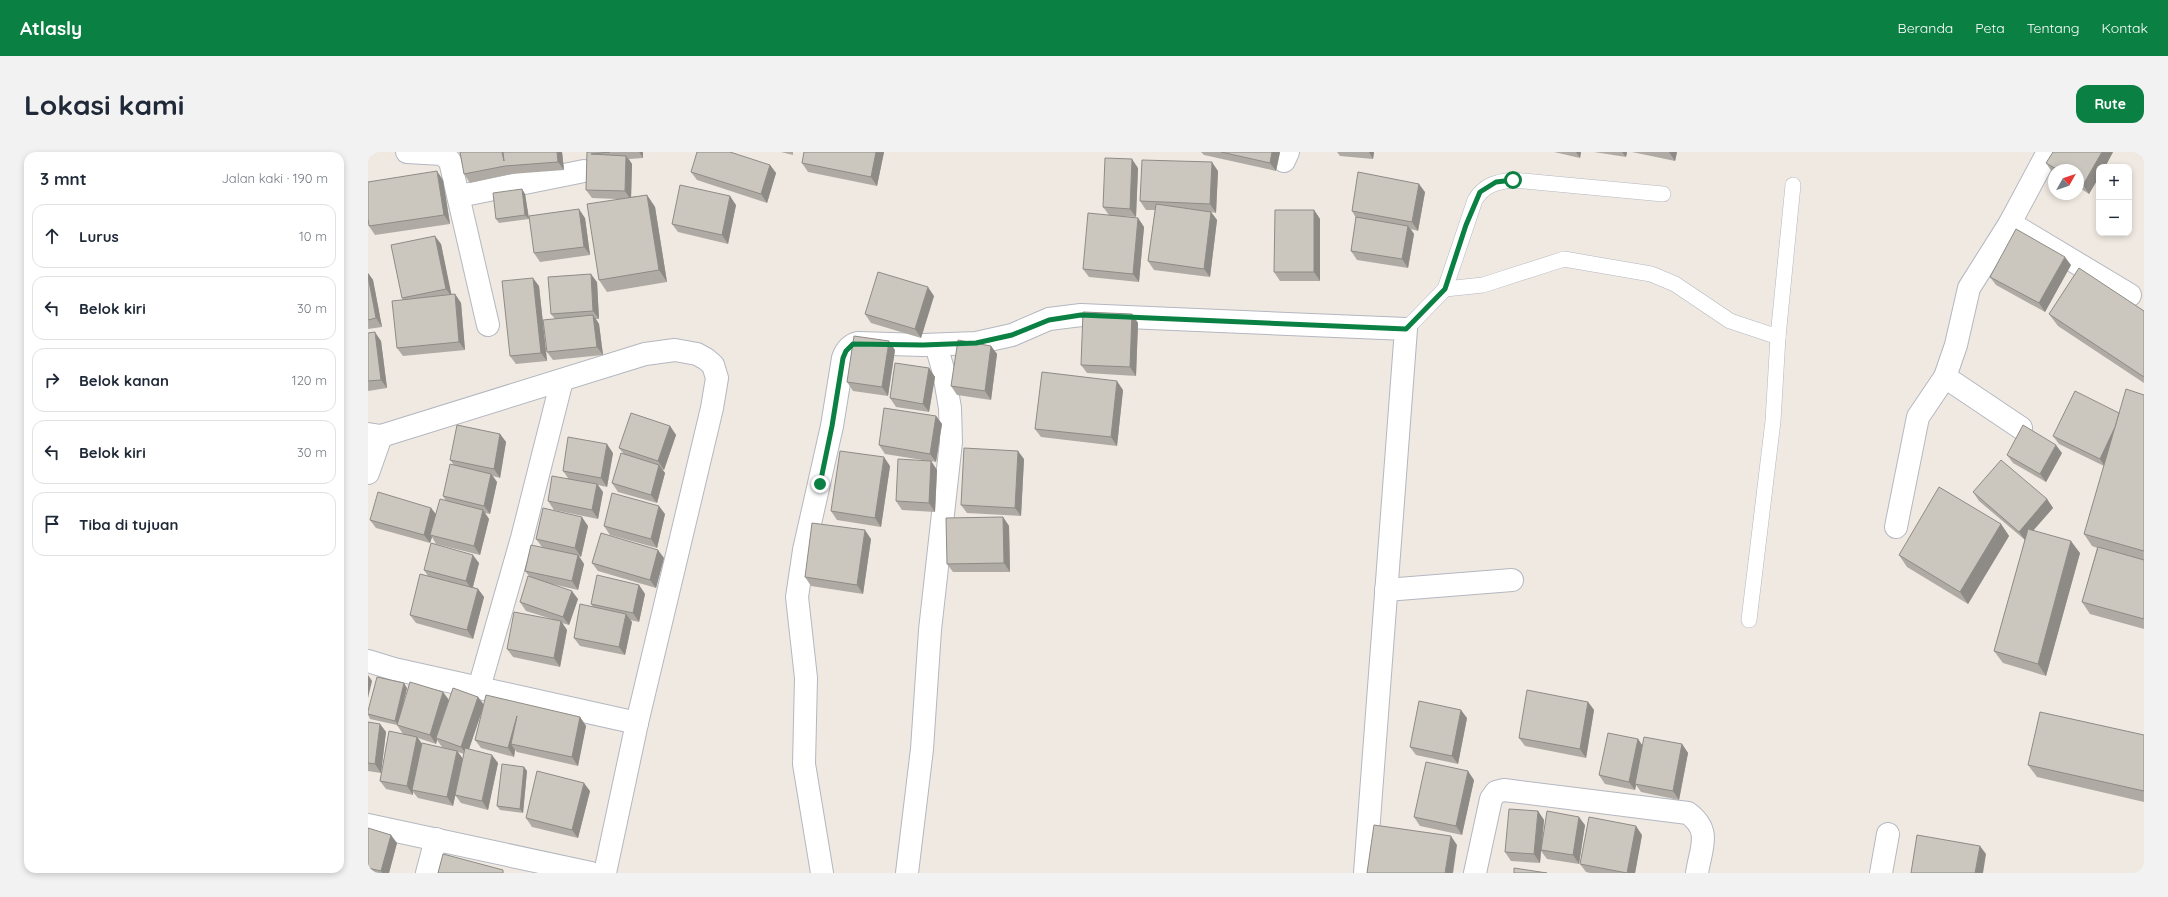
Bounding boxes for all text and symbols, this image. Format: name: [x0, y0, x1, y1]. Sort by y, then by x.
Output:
text: Atlasly: [20, 16, 82, 40]
text: Beranda: [1898, 19, 1953, 37]
text: Peta: [1975, 19, 2005, 37]
text: Tentang: [2027, 19, 2080, 37]
text: Kontak: [2102, 19, 2148, 37]
button: Rute: [2076, 85, 2144, 123]
text: Lokasi kami: [24, 87, 184, 122]
north arrow: [2048, 164, 2084, 200]
map controls: [2096, 164, 2132, 236]
button: +: [2096, 164, 2132, 200]
text: 3 mnt: [40, 168, 87, 189]
text: Jalan kaki · 190 m: [221, 170, 328, 186]
route start: [1504, 171, 1522, 189]
button: −: [2096, 200, 2132, 236]
icon: ahead: [41, 225, 63, 247]
text: Lurus: [79, 227, 119, 246]
text: 10 m: [299, 228, 327, 244]
icon: left: [41, 297, 63, 319]
text: Belok kiri: [79, 299, 146, 318]
text: 30 m: [297, 300, 327, 316]
icon: right: [41, 369, 63, 391]
text: Belok kanan: [79, 371, 169, 390]
text: 120 m: [292, 372, 327, 388]
icon: left: [41, 441, 63, 463]
text: Belok kiri: [79, 443, 146, 462]
text: 30 m: [297, 444, 327, 460]
route end: [811, 475, 829, 493]
icon: arrive: [41, 513, 63, 535]
text: Tiba di tujuan: [79, 515, 178, 534]

